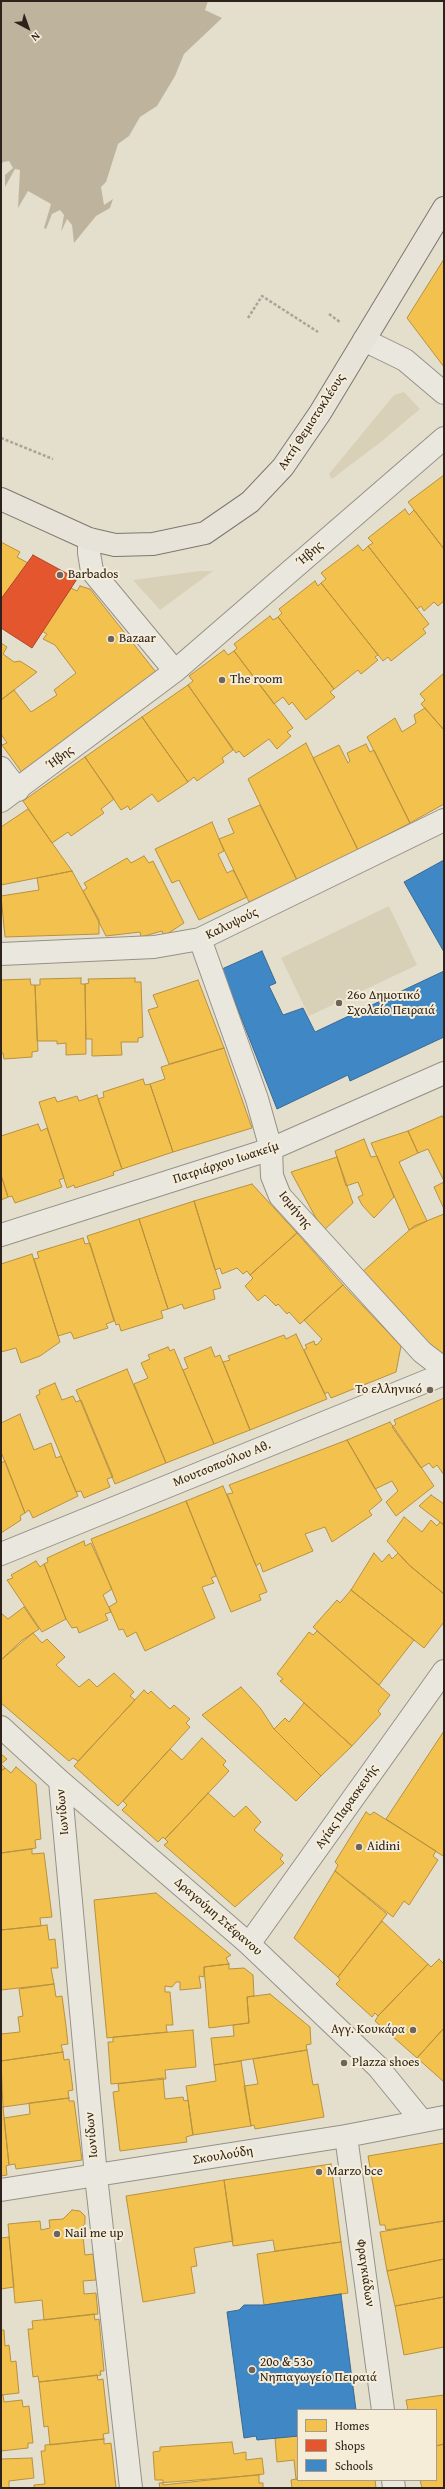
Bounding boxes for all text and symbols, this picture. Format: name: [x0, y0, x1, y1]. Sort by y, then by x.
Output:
north arrow: [8, 8, 48, 48]
text: N: [28, 29, 44, 46]
street label: Ακτή Θεμιστοκλέους: [275, 371, 349, 473]
street label: Ήβης: [293, 538, 327, 570]
place label: Barbados: [68, 567, 118, 583]
marker: Barbados: [55, 570, 65, 580]
place label: Bazaar: [119, 631, 156, 647]
marker: Bazaar: [106, 634, 116, 644]
place label: The room: [230, 672, 283, 688]
marker: The room: [217, 675, 227, 685]
street label: Ήβης: [43, 743, 77, 773]
street label: Καλυψούς: [203, 905, 261, 943]
place label: 26ο Δημοτικό Σχολείο Πειραιά: [347, 988, 435, 1019]
marker: 26ο Δημοτικό Σχολείο Πειραιά: [334, 998, 344, 1008]
street label: Πατριάρχου Ιωακείμ: [171, 1139, 281, 1187]
street label: Ισμήνης: [275, 1188, 315, 1232]
place label: Το ελληνικό: [355, 1382, 422, 1398]
marker: Το ελληνικό: [425, 1385, 435, 1395]
street label: Μουτσοπούλου Αθ.: [171, 1437, 273, 1491]
street label: Αγίας Παρασκευής: [312, 1762, 382, 1852]
street label: Ιωνίδων: [53, 1788, 73, 1836]
place label: Aidini: [367, 1839, 400, 1855]
marker: Aidini: [354, 1842, 364, 1852]
street label: Δραγούμη Στέφανου: [171, 1875, 265, 1959]
place label: Αγγ. Κουκάρα: [331, 2022, 405, 2038]
marker: Αγγ. Κουκάρα: [408, 2025, 418, 2035]
place label: Plazza shoes: [352, 2055, 420, 2071]
marker: Plazza shoes: [339, 2058, 349, 2068]
street label: Ιωνίδων: [82, 2111, 102, 2159]
street label: Σκουλούδη: [192, 2144, 254, 2168]
place label: Marzo bce: [327, 2164, 383, 2180]
marker: Marzo bce: [314, 2167, 324, 2177]
place label: Nail me up: [65, 2226, 123, 2242]
marker: Nail me up: [52, 2229, 62, 2239]
street label: Φραγκιάδων: [352, 2238, 378, 2308]
place label: 20ο & 53ο Νηπιαγωγείο Πειραιά: [260, 2355, 377, 2386]
marker: 20ο & 53ο Νηπιαγωγείο Πειραιά: [247, 2365, 257, 2375]
legend: [297, 2409, 437, 2481]
text: Homes: [335, 2417, 369, 2434]
text: Shops: [335, 2437, 365, 2454]
text: Schools: [335, 2457, 373, 2474]

